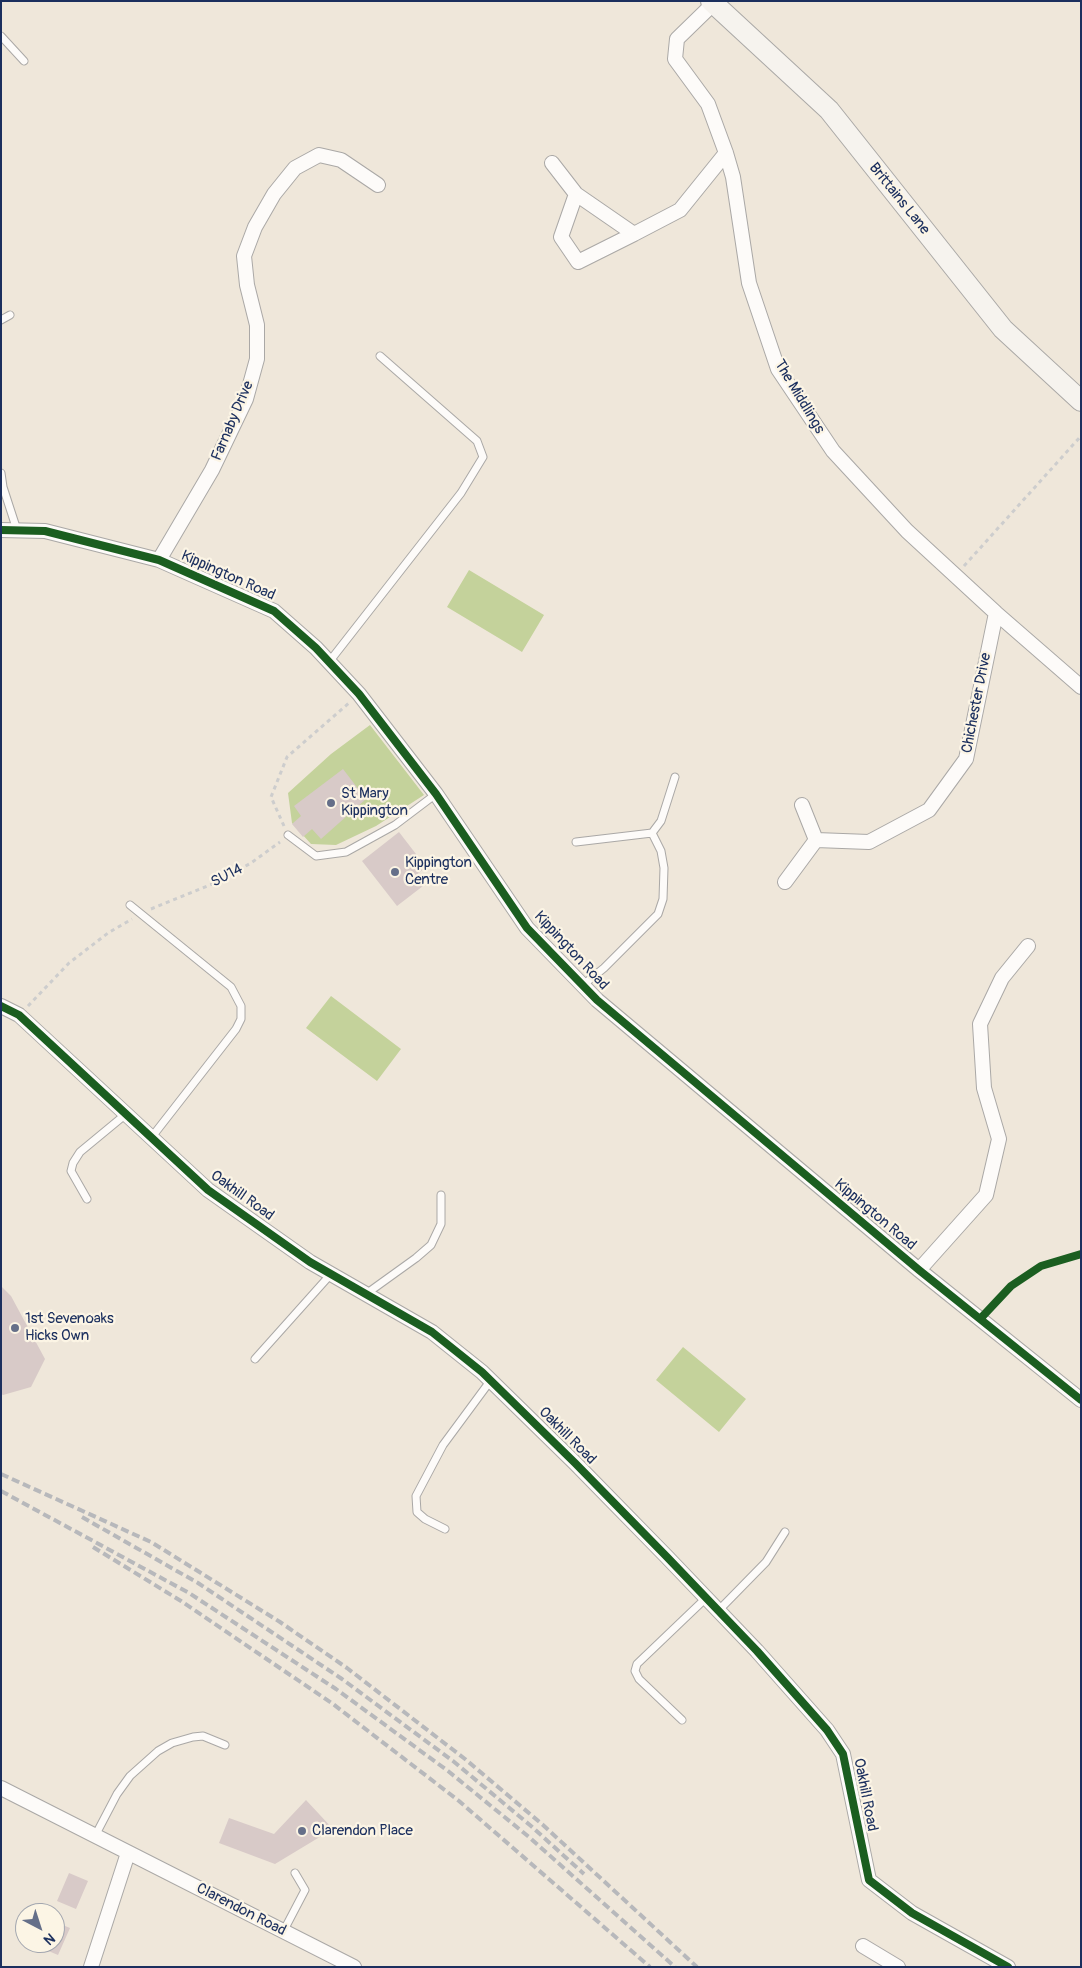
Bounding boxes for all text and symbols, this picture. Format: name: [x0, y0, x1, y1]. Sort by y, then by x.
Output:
street label: Brittains Lane: [865, 159, 933, 239]
street label: The Middlings: [770, 357, 828, 437]
street label: Farnaby Drive: [208, 378, 258, 464]
street label: Kippington Road: [178, 547, 278, 605]
street label: Chichester Drive: [958, 651, 996, 755]
place label: St Mary Kippington: [341, 785, 408, 820]
marker: St Mary Kippington: [325, 797, 337, 809]
place label: Kippington Centre: [405, 854, 472, 889]
street label: SU14: [208, 860, 246, 892]
marker: Kippington Centre: [389, 866, 401, 878]
street label: Kippington Road: [530, 908, 612, 994]
street label: Oakhill Road: [207, 1167, 277, 1225]
street label: Kippington Road: [830, 1176, 920, 1254]
place label: 1st Sevenoaks Hicks Own: [25, 1310, 114, 1345]
marker: 1st Sevenoaks Hicks Own: [9, 1322, 21, 1334]
street label: Oakhill Road: [534, 1403, 600, 1469]
street label: Oakhill Road: [849, 1757, 881, 1833]
place label: Clarendon Place: [312, 1822, 413, 1840]
marker: Clarendon Place: [296, 1825, 308, 1837]
street label: Clarendon Road: [193, 1880, 289, 1940]
north arrow: [15, 1903, 65, 1953]
text: N: [40, 1930, 58, 1949]

